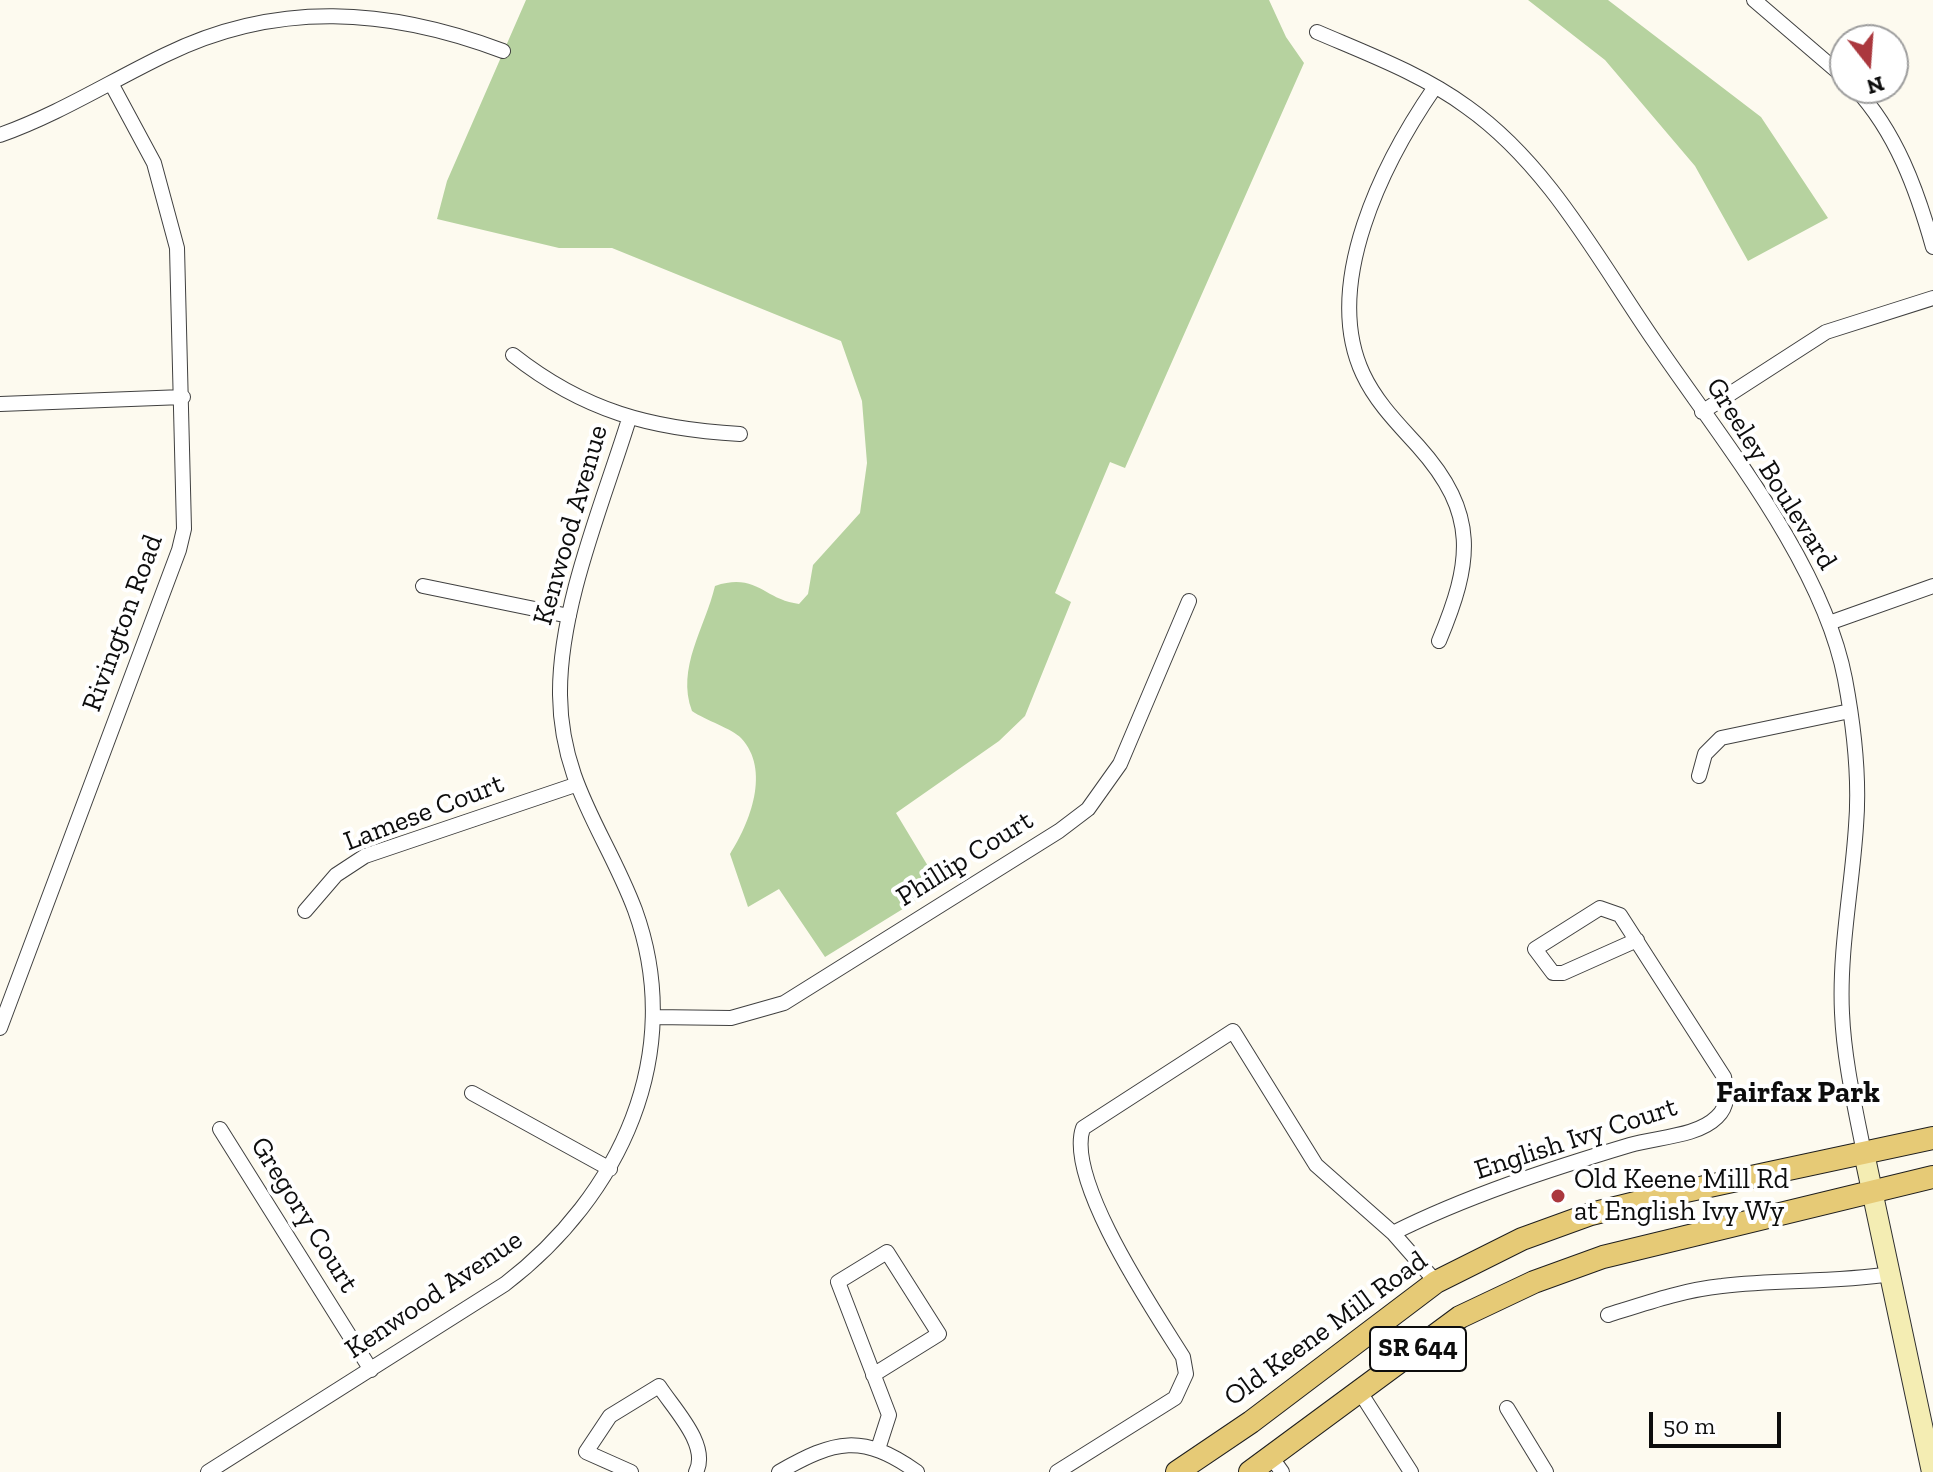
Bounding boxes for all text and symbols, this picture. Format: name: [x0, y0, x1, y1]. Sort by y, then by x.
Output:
north arrow: [1829, 24, 1909, 104]
text: N: [1864, 70, 1888, 101]
street label: Greeley Boulevard: [1698, 372, 1844, 576]
street label: Kenwood Avenue: [526, 421, 616, 629]
street label: Rivington Road: [75, 530, 171, 716]
street label: Lamese Court: [339, 767, 509, 859]
street label: Phillip Court: [891, 804, 1039, 914]
district label: Fairfax Park: [1716, 1075, 1880, 1111]
street label: English Ivy Court: [1471, 1090, 1681, 1188]
street label: Gregory Court: [243, 1131, 365, 1299]
place label: Old Keene Mill Rd at English Ivy Wy: [1574, 1163, 1789, 1229]
marker: Old Keene Mill Rd at English Ivy Wy: [1549, 1187, 1567, 1205]
street label: Kenwood Avenue: [339, 1223, 529, 1367]
street label: Old Keene Mill Road: [1218, 1244, 1434, 1414]
road number: SR 644: [1370, 1327, 1466, 1371]
scale bar: [1653, 1396, 1785, 1446]
text: 50 m: [1663, 1411, 1715, 1440]

